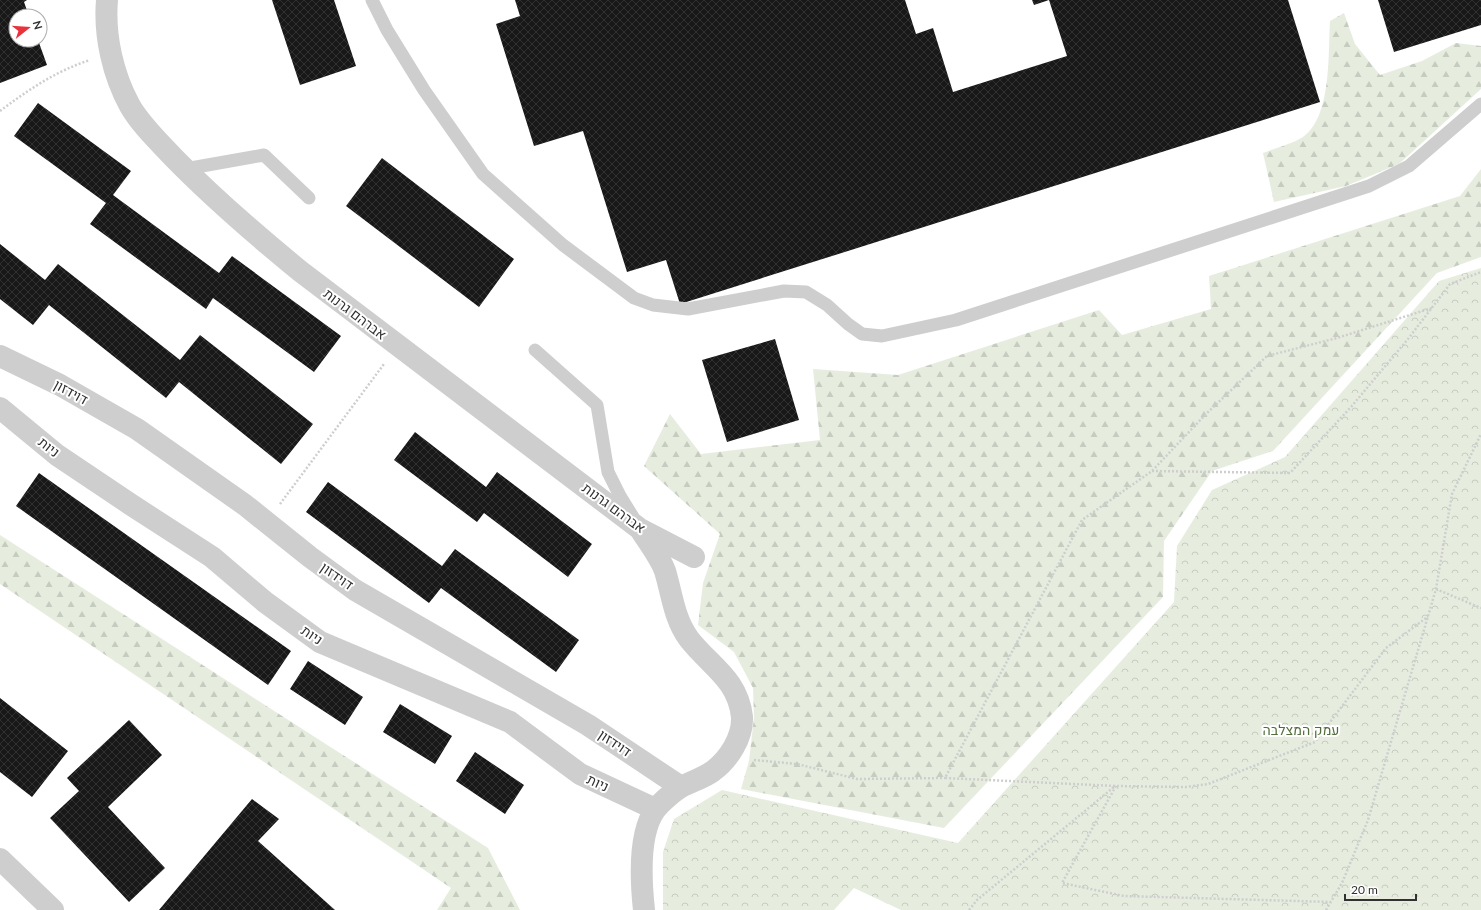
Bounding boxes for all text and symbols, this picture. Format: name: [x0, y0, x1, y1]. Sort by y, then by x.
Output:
north arrow: [8, 8, 48, 48]
text: N: [31, 19, 45, 31]
street label: אברהם גרנות: [321, 284, 390, 343]
street label: דוידזון: [51, 375, 91, 408]
street label: ניות: [35, 433, 63, 460]
street label: אברהם גרנות: [579, 479, 649, 536]
street label: דוידזון: [318, 558, 357, 593]
street label: ניות: [298, 621, 326, 648]
park label: עמק המצלבה: [1263, 721, 1339, 738]
street label: דוידזון: [596, 725, 635, 760]
street label: ניות: [585, 770, 612, 795]
scale bar: [1345, 876, 1416, 902]
text: 20 m: [1351, 882, 1378, 897]

